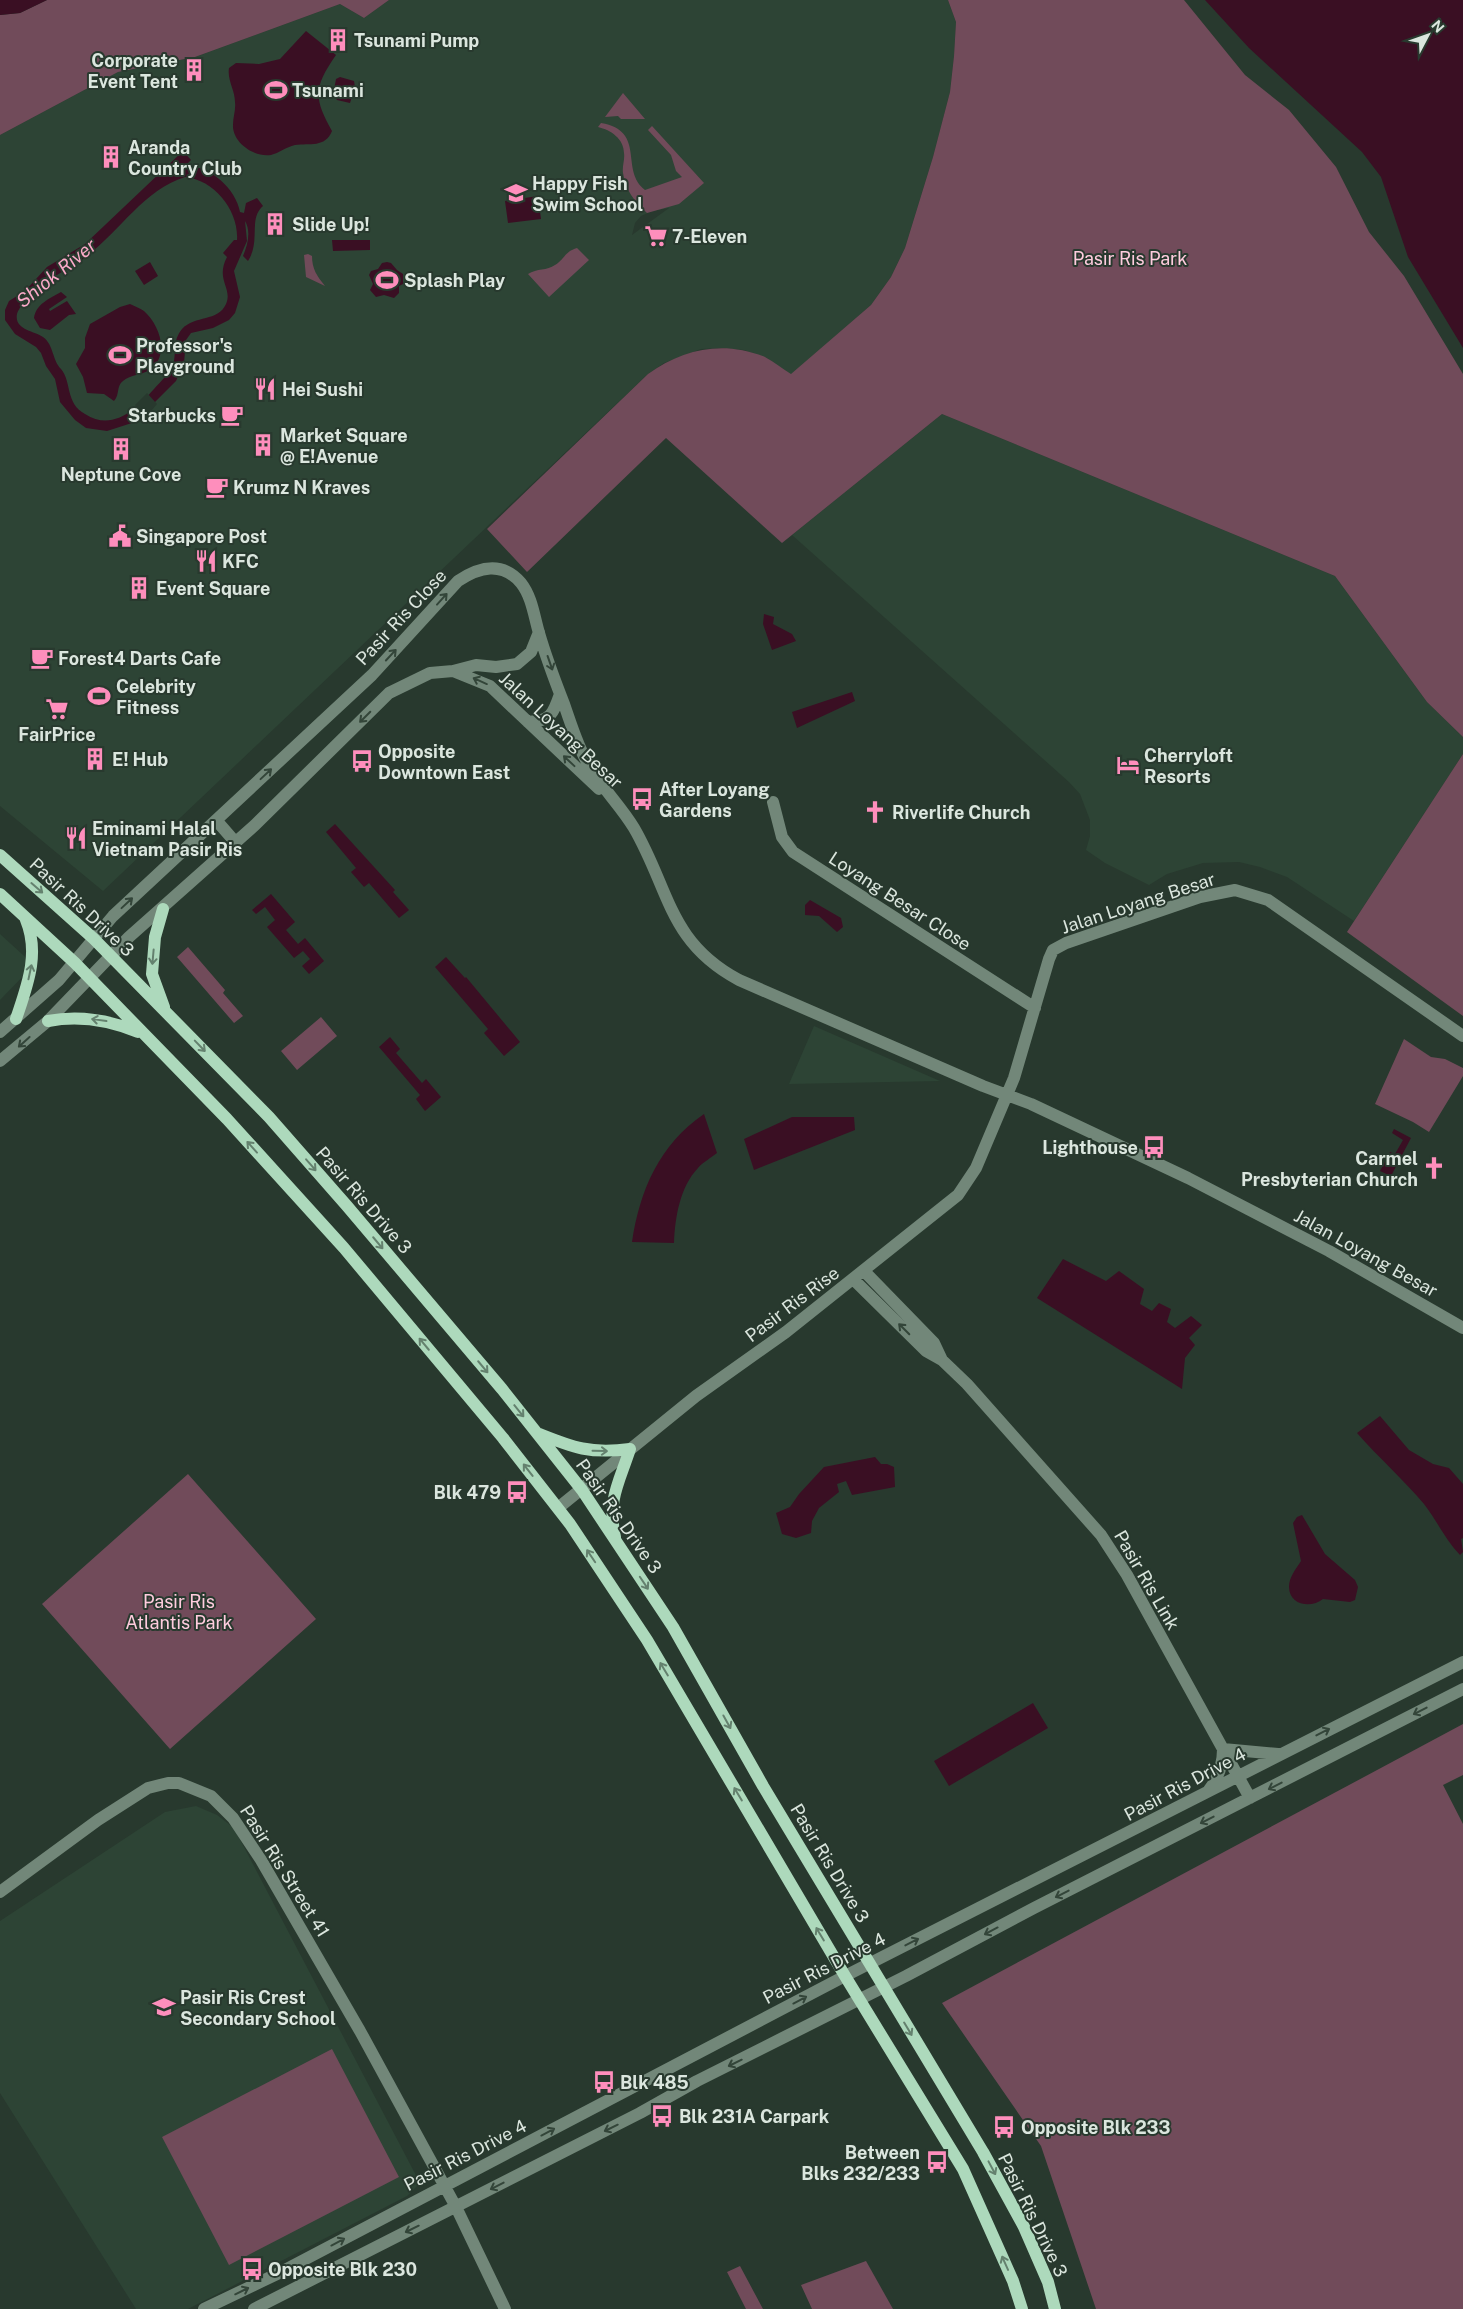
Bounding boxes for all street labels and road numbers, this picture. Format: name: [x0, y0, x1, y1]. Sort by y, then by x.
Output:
street label: Pasir Ris Close: [351, 565, 451, 669]
street label: Jalan Loyang Besar: [495, 667, 627, 793]
street label: Loyang Besar Close: [825, 847, 975, 955]
street label: Pasir Ris Drive 3: [26, 853, 138, 961]
street label: Jalan Loyang Besar: [1058, 868, 1218, 938]
street label: Pasir Ris Drive 3: [312, 1142, 416, 1258]
street label: Jalan Loyang Besar: [1291, 1205, 1441, 1301]
street label: Pasir Ris Rise: [741, 1262, 843, 1346]
street label: Pasir Ris Drive 3: [572, 1455, 666, 1577]
street label: Pasir Ris Link: [1110, 1526, 1184, 1634]
street label: Pasir Ris Drive 4: [1121, 1743, 1249, 1825]
street label: Pasir Ris Drive 3: [786, 1800, 874, 1926]
street label: Pasir Ris Street 41: [236, 1801, 334, 1941]
street label: Pasir Ris Drive 4: [759, 1928, 889, 2008]
street label: Pasir Ris Drive 4: [400, 2115, 530, 2195]
street label: Pasir Ris Drive 3: [994, 2150, 1072, 2280]

